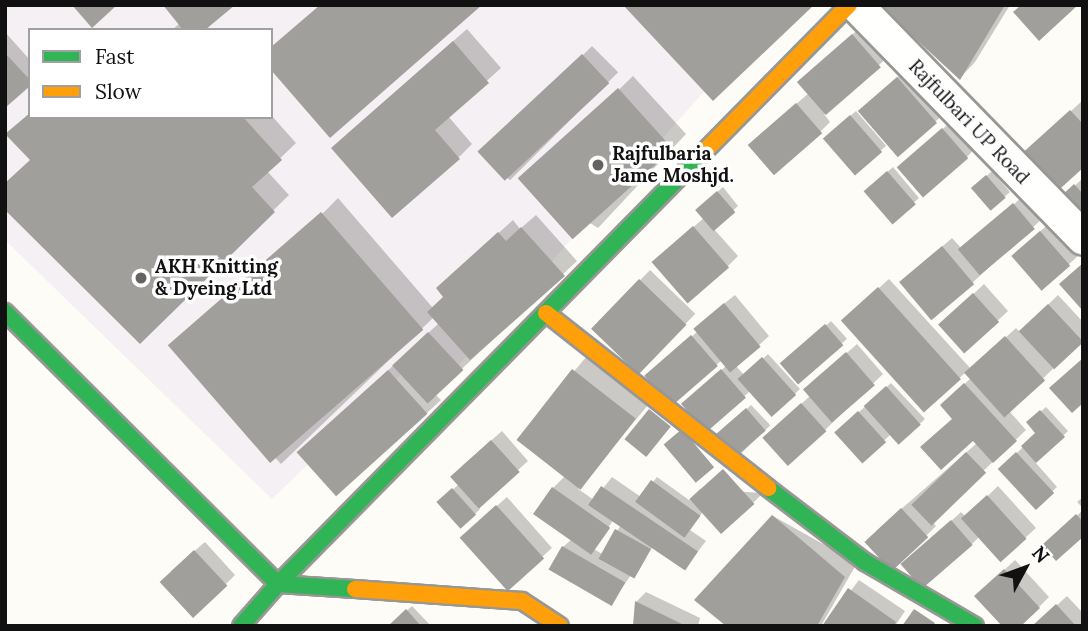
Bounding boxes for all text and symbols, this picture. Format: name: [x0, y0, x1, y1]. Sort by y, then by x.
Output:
legend: [28, 28, 273, 119]
text: Fast: [95, 43, 134, 70]
street label: Rajfulbari UP Road: [904, 55, 1034, 189]
text: Slow: [95, 78, 142, 105]
place label: Rajfulbaria Jame Moshjd.: [612, 143, 734, 187]
marker: Rajfulbaria Jame Moshjd.: [590, 157, 606, 173]
place label: AKH Knitting & Dyeing Ltd: [155, 256, 278, 300]
marker: AKH Knitting & Dyeing Ltd: [133, 270, 149, 286]
north arrow: [990, 533, 1060, 603]
text: N: [1027, 541, 1055, 568]

